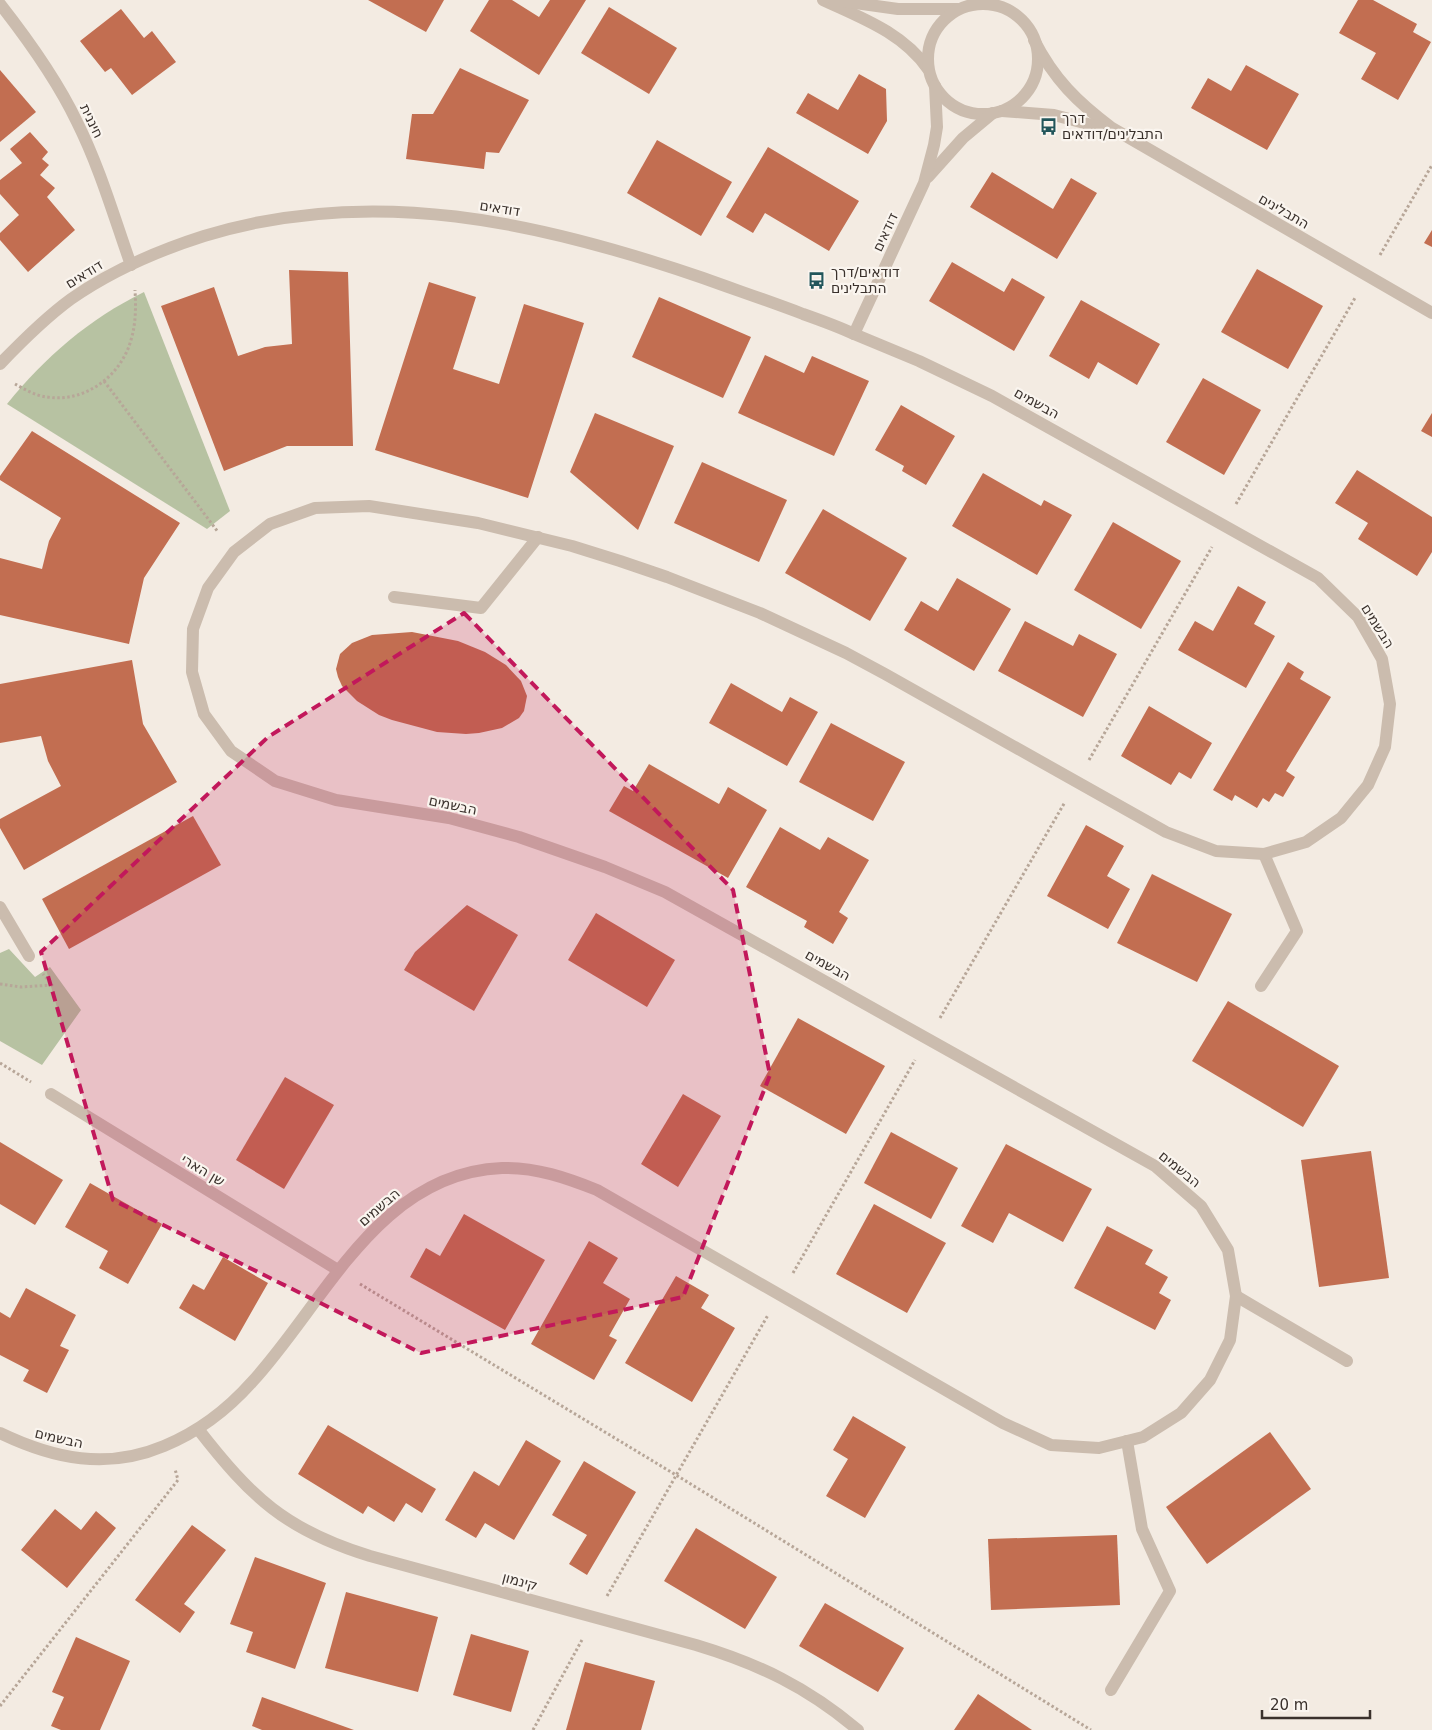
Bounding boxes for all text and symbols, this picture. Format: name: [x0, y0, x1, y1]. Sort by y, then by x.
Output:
street label: חיננית: [77, 101, 107, 141]
place label: דרך התבלינים/דודאים: [1062, 110, 1163, 142]
bus stop icon: דרך התבלינים/דודאים: [1038, 116, 1058, 136]
street label: התבלינים: [1256, 190, 1312, 232]
street label: דודאים: [479, 197, 522, 219]
street label: דודאים: [869, 210, 901, 254]
street label: דודאים: [62, 256, 106, 292]
place label: דודאים/דרך התבלינים: [831, 264, 900, 296]
bus stop icon: דודאים/דרך התבלינים: [807, 270, 827, 290]
street label: הבשמים: [1012, 384, 1062, 422]
street label: הבשמים: [1358, 601, 1398, 651]
street label: הבשמים: [427, 792, 479, 818]
street label: הבשמים: [803, 946, 853, 984]
street label: הבשמים: [1156, 1147, 1204, 1191]
street label: שן הארי: [178, 1151, 228, 1189]
street label: הבשמים: [355, 1185, 403, 1229]
street label: הבשמים: [33, 1425, 85, 1451]
street label: קינמון: [501, 1569, 539, 1593]
scale bar: [1262, 1688, 1370, 1720]
text: 20 m: [1270, 1696, 1308, 1714]

